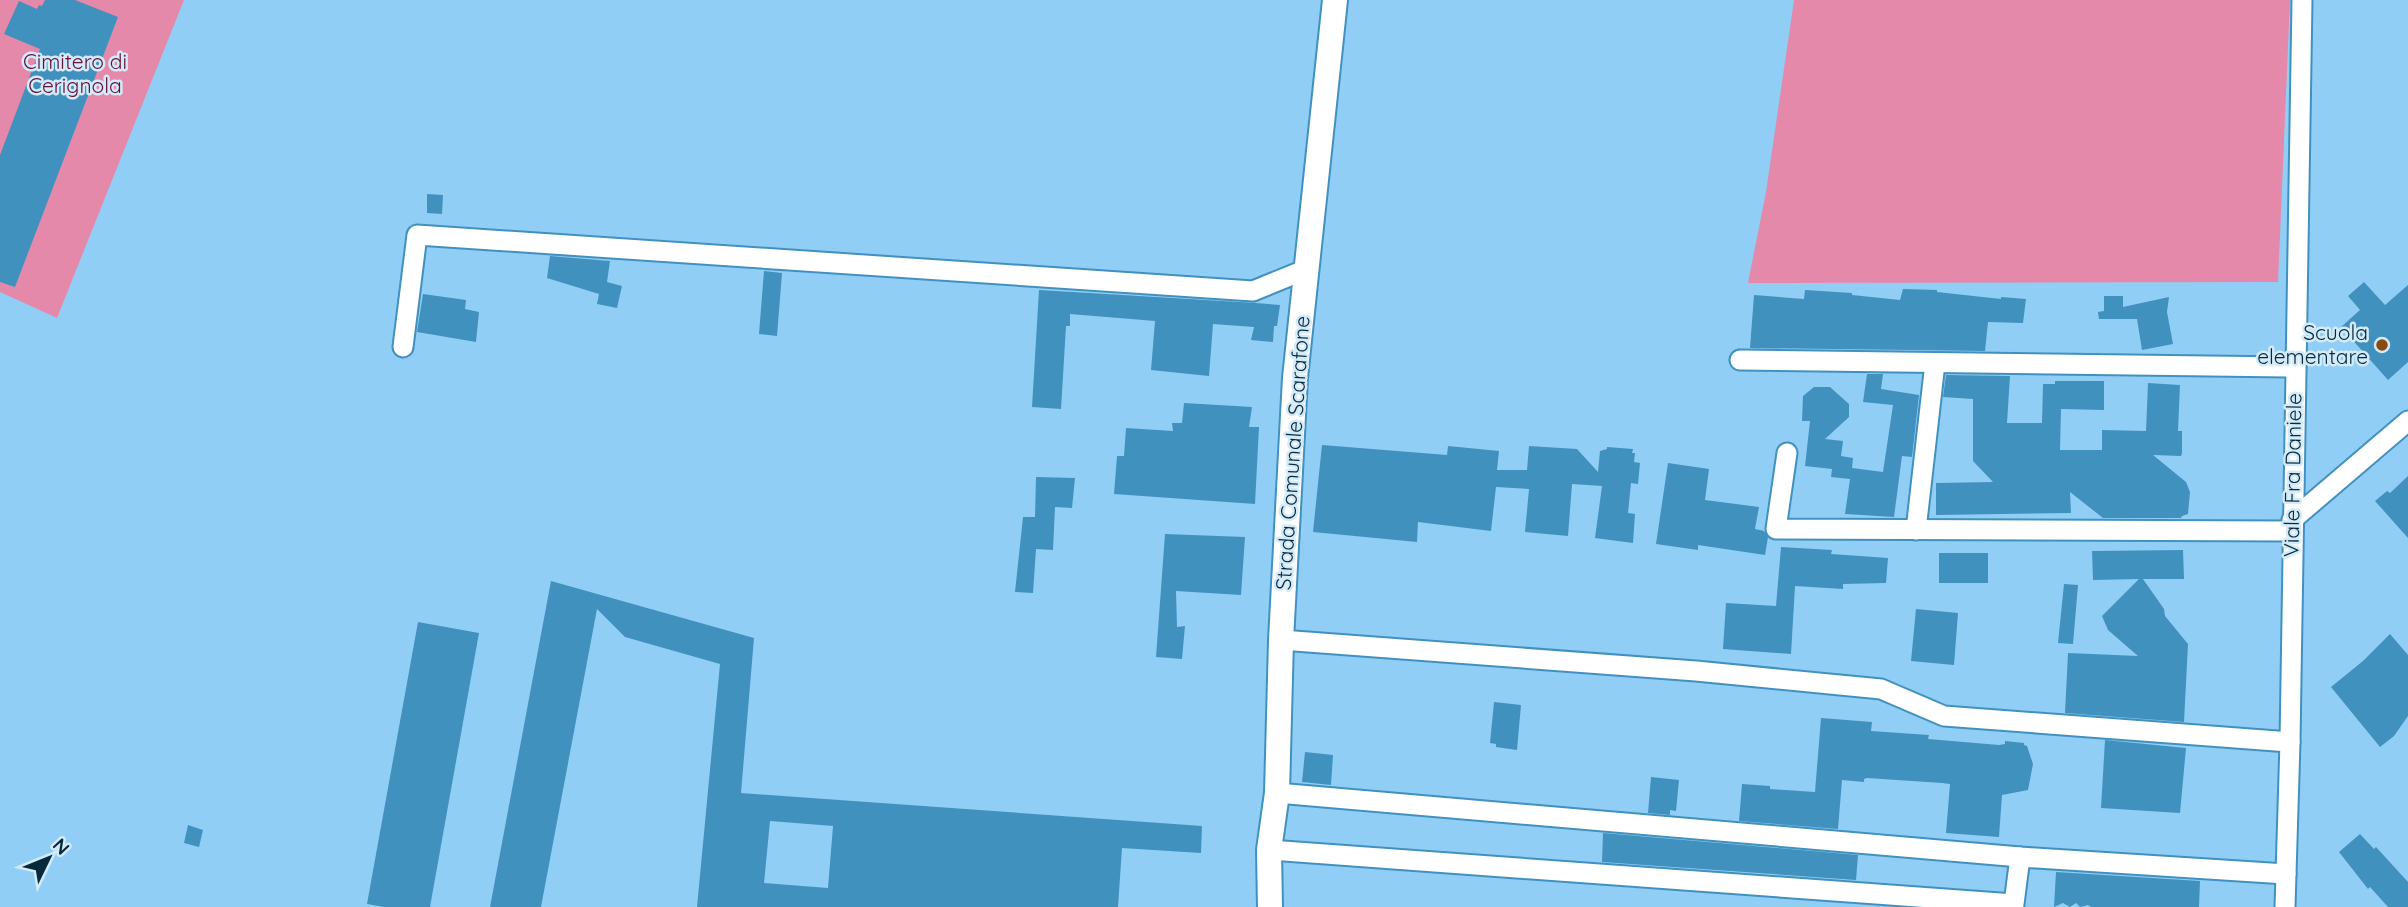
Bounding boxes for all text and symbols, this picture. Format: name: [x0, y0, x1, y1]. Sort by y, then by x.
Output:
park label: Cimitero di Cerignola: [23, 48, 127, 98]
street label: Strada Comunale Scarafone: [1269, 315, 1315, 591]
place label: Scuola elementare: [2257, 319, 2368, 369]
marker: Scuola elementare: [2374, 337, 2390, 353]
street label: Viale Fra Daniele: [2278, 393, 2306, 557]
north arrow: [14, 823, 84, 893]
text: N: [48, 833, 75, 860]

